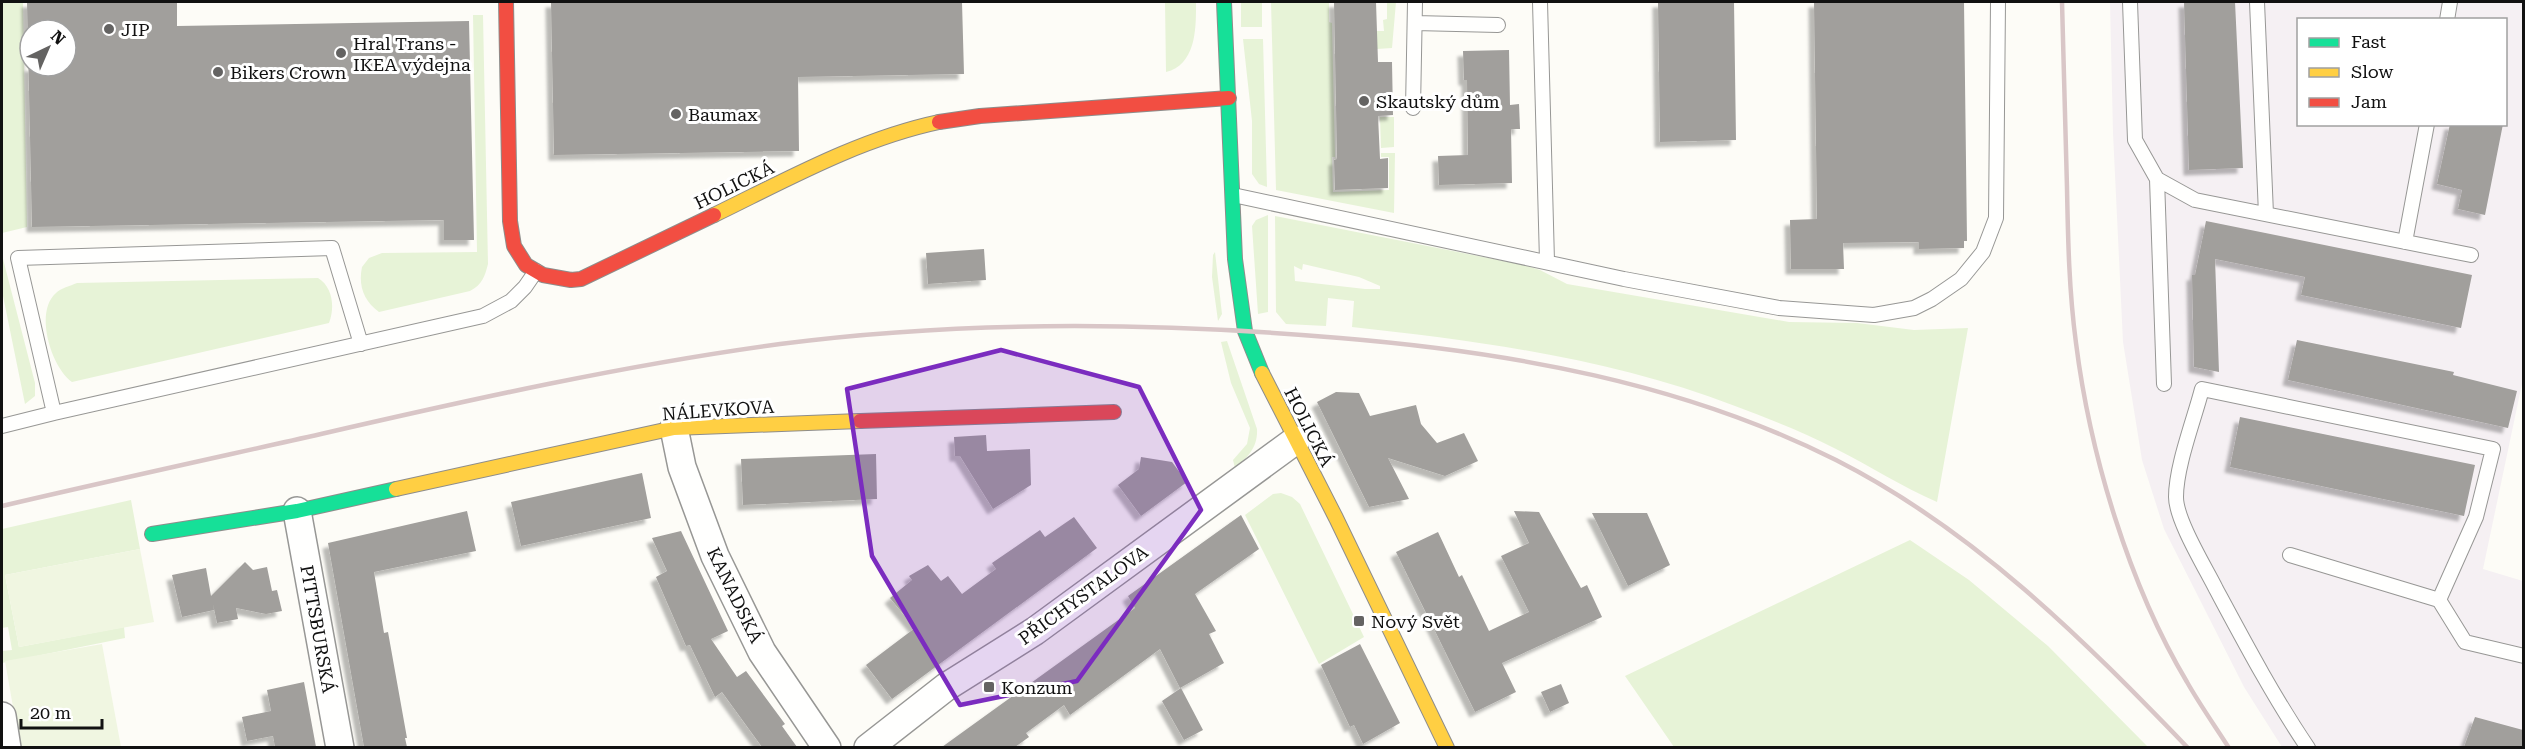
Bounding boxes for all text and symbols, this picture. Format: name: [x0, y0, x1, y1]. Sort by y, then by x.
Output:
north arrow: [18, 18, 78, 78]
legend: [2297, 18, 2507, 126]
place label: JIP: [121, 19, 150, 40]
marker: JIP: [102, 22, 116, 36]
text: N: [47, 26, 69, 49]
text: Fast: [2351, 31, 2386, 52]
place label: Hral Trans - IKEA výdejna: [353, 33, 471, 75]
marker: Hral Trans - IKEA výdejna: [334, 46, 348, 60]
text: Slow: [2351, 61, 2393, 82]
place label: Bikers Crown: [230, 62, 347, 83]
marker: Bikers Crown: [211, 65, 225, 79]
place label: Skautský dům: [1376, 91, 1500, 112]
text: Jam: [2351, 91, 2387, 112]
marker: Skautský dům: [1357, 94, 1371, 108]
place label: Baumax: [688, 104, 758, 125]
marker: Baumax: [669, 107, 683, 121]
street label: HOLICKÁ: [691, 157, 778, 213]
street label: HOLICKÁ: [1280, 384, 1338, 471]
street label: NÁLEVKOVA: [661, 396, 775, 424]
street label: PŘICHYSTALOVA: [1014, 541, 1152, 649]
street label: KANADSKÁ: [703, 544, 767, 647]
street label: PITTSBURSKÁ: [296, 563, 340, 695]
place label: Nový Svět: [1371, 611, 1460, 632]
marker: Nový Svět: [1352, 614, 1366, 628]
place label: Konzum: [1001, 677, 1073, 698]
marker: Konzum: [982, 680, 996, 694]
scale bar: [21, 692, 102, 730]
text: 20 m: [30, 702, 71, 723]

